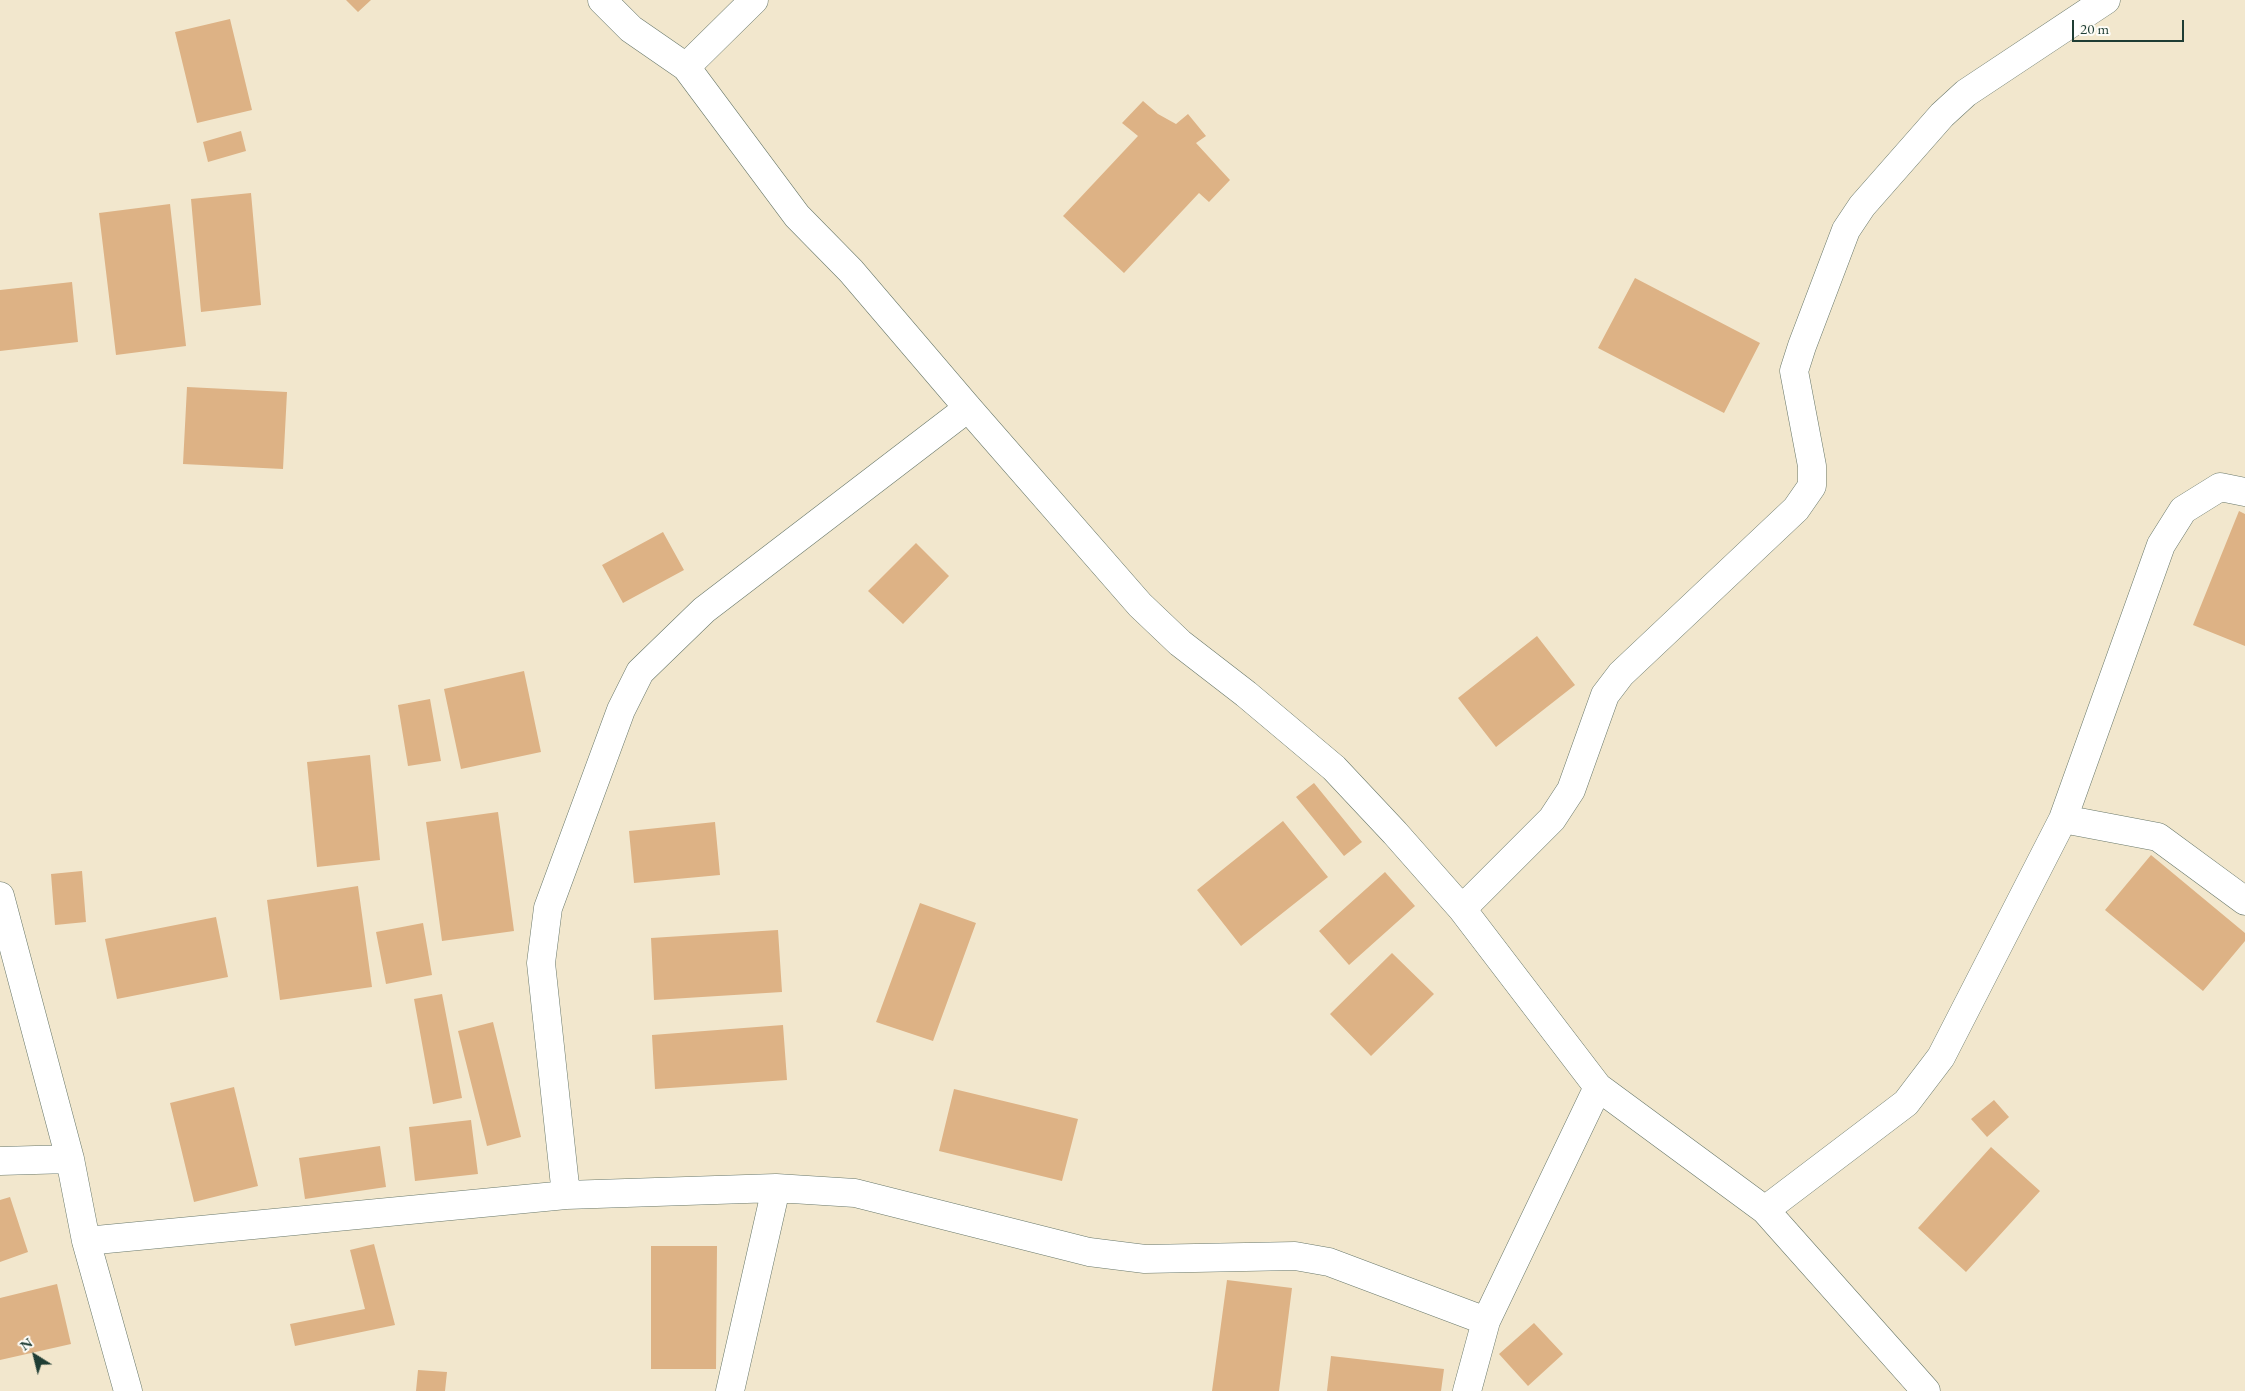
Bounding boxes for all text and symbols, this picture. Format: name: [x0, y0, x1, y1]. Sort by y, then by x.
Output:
scale bar: [2075, 10, 2188, 42]
text: 20 m: [2080, 19, 2109, 38]
north arrow: [10, 1331, 60, 1381]
text: N: [16, 1333, 36, 1354]

